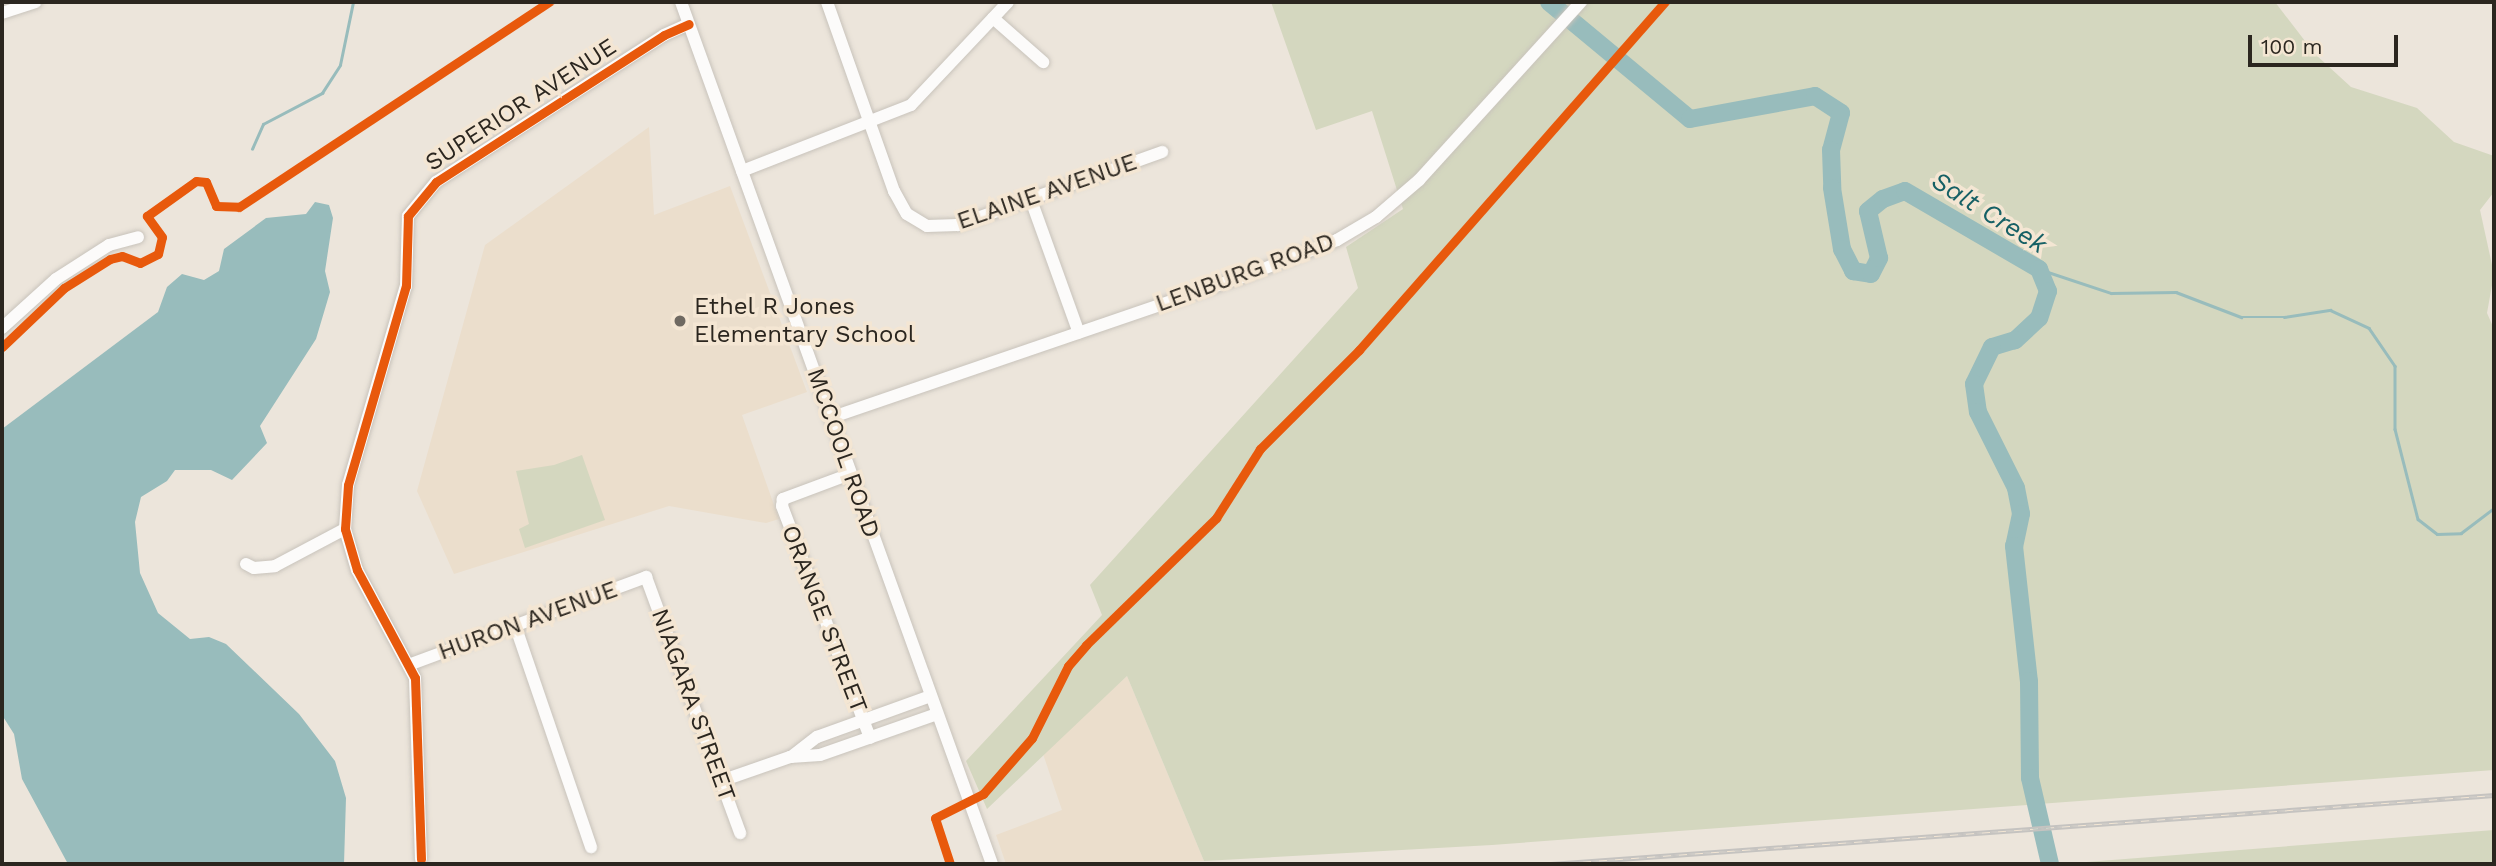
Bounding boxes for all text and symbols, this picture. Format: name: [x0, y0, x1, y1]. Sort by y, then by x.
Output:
scale bar: [2251, 21, 2402, 65]
street label: SUPERIOR AVENUE: [420, 32, 622, 178]
text: 100 m: [2261, 34, 2323, 59]
street label: ELAINE AVENUE: [953, 148, 1141, 236]
water label: Salt Creek: [1926, 165, 2052, 261]
street label: LENBURG ROAD: [1152, 227, 1338, 319]
place label: Ethel R Jones Elementary School: [694, 293, 916, 349]
marker: Ethel R Jones Elementary School: [672, 313, 688, 329]
street label: MCCOOL ROAD: [800, 364, 886, 542]
street label: ORANGE STREET: [775, 521, 873, 717]
street label: HURON AVENUE: [434, 575, 622, 667]
street label: NIAGARA STREET: [645, 604, 741, 806]

